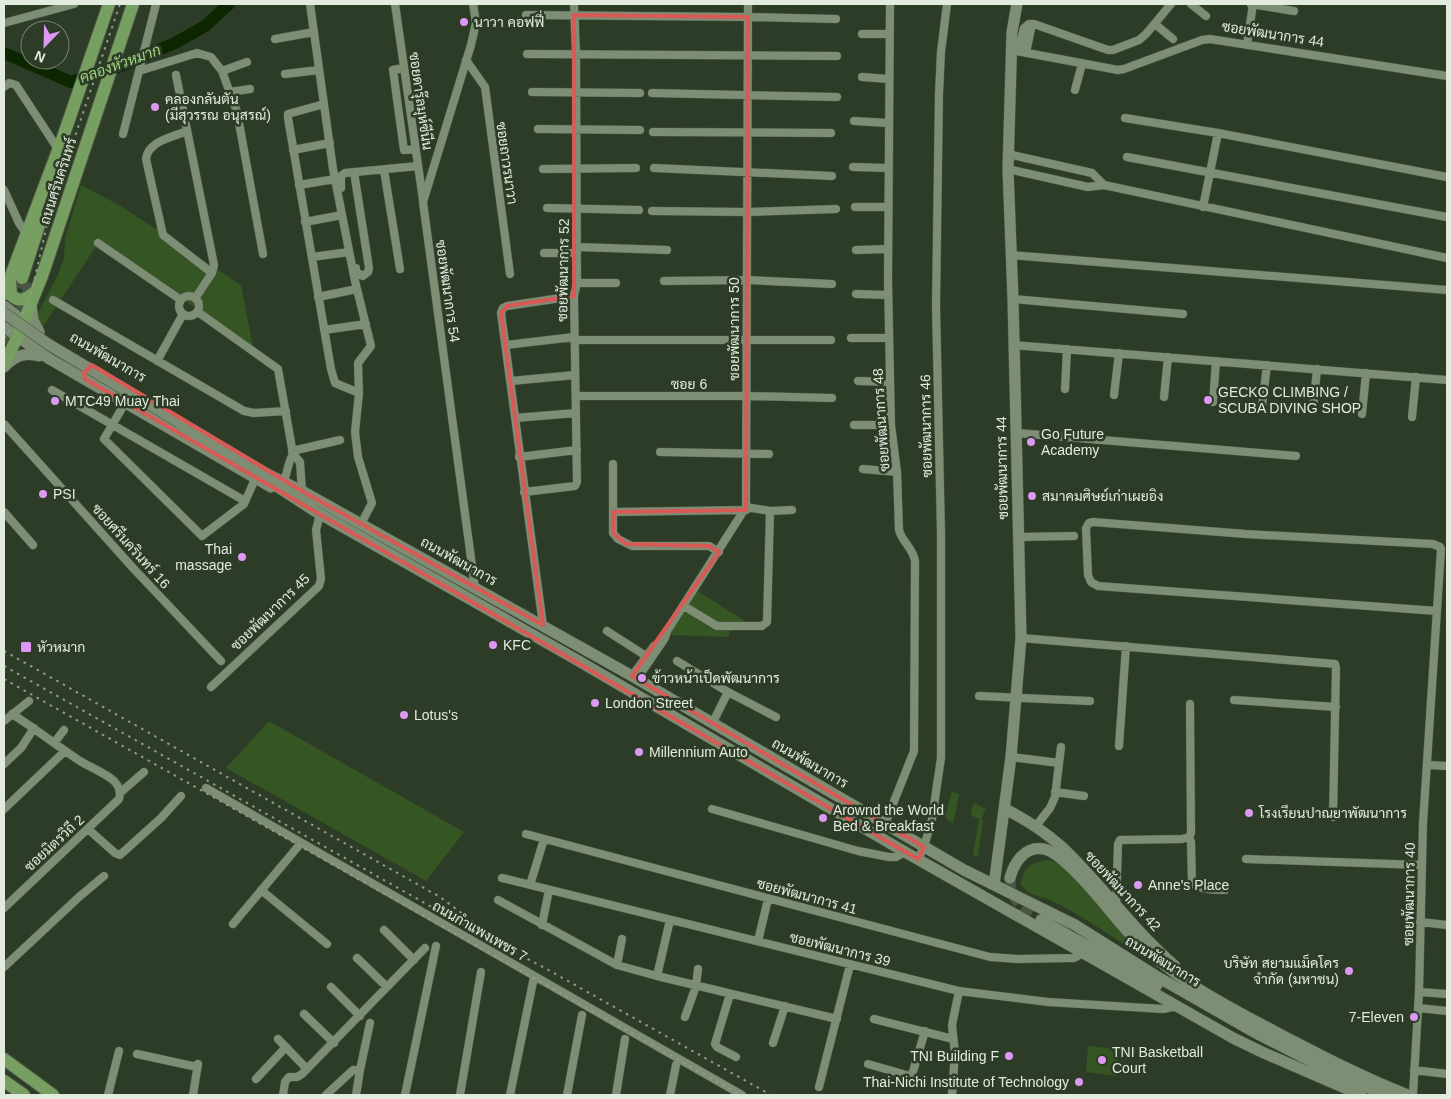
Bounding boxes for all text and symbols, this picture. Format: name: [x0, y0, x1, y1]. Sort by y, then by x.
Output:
place label: นาวา คอฟฟี่: [474, 10, 544, 30]
marker: นาวา คอฟฟี่: [458, 16, 470, 28]
street label: ซอยพัฒนาการ 44: [1221, 18, 1326, 50]
north arrow: [20, 20, 70, 70]
water label: คลองหัวหมาก: [77, 41, 163, 86]
text: N: [32, 48, 48, 66]
street label: ซอยดารุ๊ลมุห์ซีนีน: [404, 51, 437, 151]
place label: คลองกลันตัน (มีสุวรรณ อนุสรณ์): [165, 91, 271, 125]
marker: คลองกลันตัน (มีสุวรรณ อนุสรณ์): [149, 101, 161, 113]
street label: ซอยถาวรนาวา: [493, 121, 521, 205]
street label: ถนนศรีนครินทร์: [36, 135, 80, 226]
street label: ซอยพัฒนาการ 52: [554, 218, 572, 322]
street label: ซอยพัฒนาการ 54: [433, 239, 463, 343]
street label: ซอยพัฒนาการ 50: [726, 277, 742, 381]
street label: ถนนพัฒนาการ: [67, 329, 149, 385]
street label: ซอยพัฒนาการ 48: [869, 368, 893, 472]
street label: ซอยพัฒนาการ 46: [917, 374, 935, 478]
street label: ซอย 6: [671, 376, 707, 392]
place label: GECKO CLIMBING / SCUBA DIVING SHOP: [1218, 384, 1361, 416]
place label: MTC49 Muay Thai: [65, 393, 180, 409]
marker: GECKO CLIMBING / SCUBA DIVING SHOP: [1202, 394, 1214, 406]
marker: MTC49 Muay Thai: [49, 395, 61, 407]
street label: ซอยพัฒนาการ 44: [993, 416, 1011, 520]
place label: Go Future Academy: [1041, 426, 1104, 458]
marker: Go Future Academy: [1025, 436, 1037, 448]
place label: PSI: [53, 486, 76, 502]
place label: สมาคมศิษย์เก่าเผยอิง: [1042, 487, 1163, 504]
marker: PSI: [37, 488, 49, 500]
marker: สมาคมศิษย์เก่าเผยอิง: [1026, 490, 1038, 502]
street label: ซอยศรีนครินทร์ 16: [89, 500, 174, 592]
street label: ถนนพัฒนาการ: [418, 533, 500, 589]
place label: Thai massage: [175, 541, 232, 573]
marker: Thai massage: [236, 551, 248, 563]
street label: ซอยพัฒนาการ 45: [227, 570, 313, 654]
place label: KFC: [503, 637, 531, 653]
place label: หัวหมาก: [37, 639, 85, 655]
marker: KFC: [487, 639, 499, 651]
marker: หัวหมาก: [19, 640, 33, 654]
place label: ข้าวหน้าเป็ดพัฒนาการ: [652, 669, 780, 686]
marker: ข้าวหน้าเป็ดพัฒนาการ: [636, 672, 648, 684]
place label: London Street: [605, 695, 693, 711]
marker: London Street: [589, 697, 601, 709]
place label: Lotus's: [414, 707, 458, 723]
marker: Lotus's: [398, 709, 410, 721]
street label: ถนนพัฒนาการ: [769, 735, 851, 791]
place label: Millennium Auto: [649, 744, 748, 760]
marker: Millennium Auto: [633, 746, 645, 758]
place label: Arownd the World Bed & Breakfast: [833, 802, 944, 834]
place label: โรงเรียนปาณยาพัฒนาการ: [1258, 804, 1407, 821]
marker: โรงเรียนปาณยาพัฒนาการ: [1243, 807, 1255, 819]
street label: ซอยมิตรวิถี 2: [20, 810, 87, 875]
marker: Arownd the World Bed & Breakfast: [817, 812, 829, 824]
street label: ซอยพัฒนาการ 40: [1400, 842, 1418, 946]
street label: ซอยพัฒนาการ 42: [1082, 848, 1164, 934]
street label: ซอยพัฒนาการ 41: [755, 875, 859, 917]
place label: Anne's Place: [1148, 877, 1229, 893]
marker: Anne's Place: [1132, 879, 1144, 891]
street label: ถนนกำแพงเพชร 7: [430, 897, 530, 965]
street label: ซอยพัฒนาการ 39: [788, 929, 892, 969]
street label: ถนนพัฒนาการ: [1122, 932, 1204, 990]
place label: บริษัท สยามแม็คโคร จำกัด (มหาชน): [1223, 954, 1339, 987]
marker: บริษัท สยามแม็คโคร จำกัด (มหาชน): [1343, 965, 1355, 977]
place label: 7-Eleven: [1349, 1009, 1404, 1025]
marker: 7-Eleven: [1408, 1011, 1420, 1023]
place label: TNI Basketball Court: [1112, 1044, 1203, 1076]
place label: TNI Building F: [910, 1048, 999, 1064]
marker: TNI Building F: [1003, 1050, 1015, 1062]
marker: TNI Basketball Court: [1096, 1054, 1108, 1066]
place label: Thai-Nichi Institute of Technology: [863, 1074, 1069, 1090]
marker: Thai-Nichi Institute of Technology: [1073, 1076, 1085, 1088]

